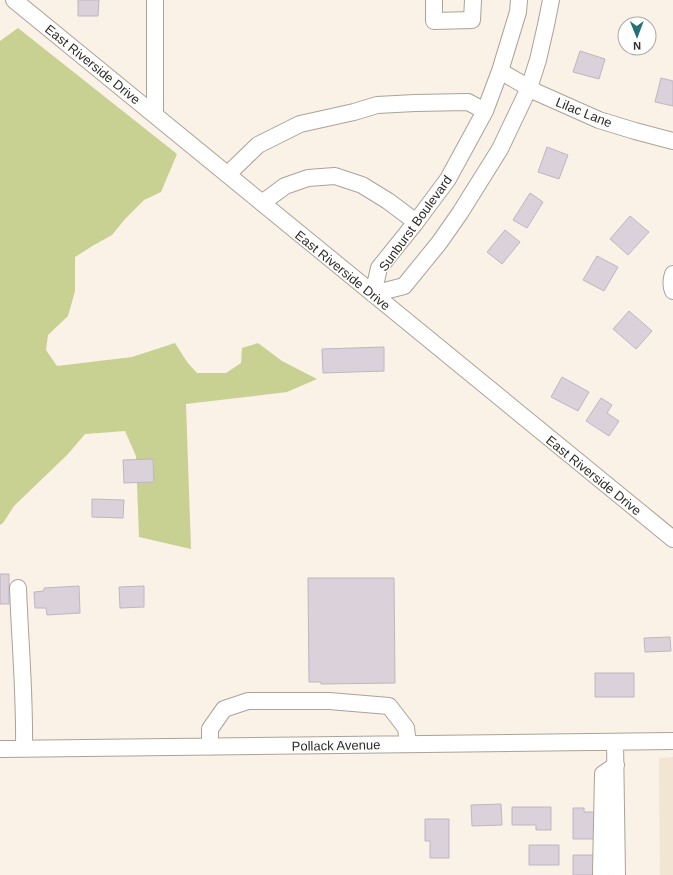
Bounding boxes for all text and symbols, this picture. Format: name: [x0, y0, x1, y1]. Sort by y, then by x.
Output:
north arrow: [617, 16, 657, 56]
street label: East Riverside Drive: [42, 22, 143, 107]
text: N: [633, 40, 641, 52]
street label: Lilac Lane: [554, 94, 614, 131]
street label: Sunburst Boulevard: [376, 173, 455, 274]
street label: East Riverside Drive: [292, 228, 393, 313]
street label: East Riverside Drive: [543, 433, 644, 518]
street label: Pollack Avenue: [292, 737, 380, 754]

